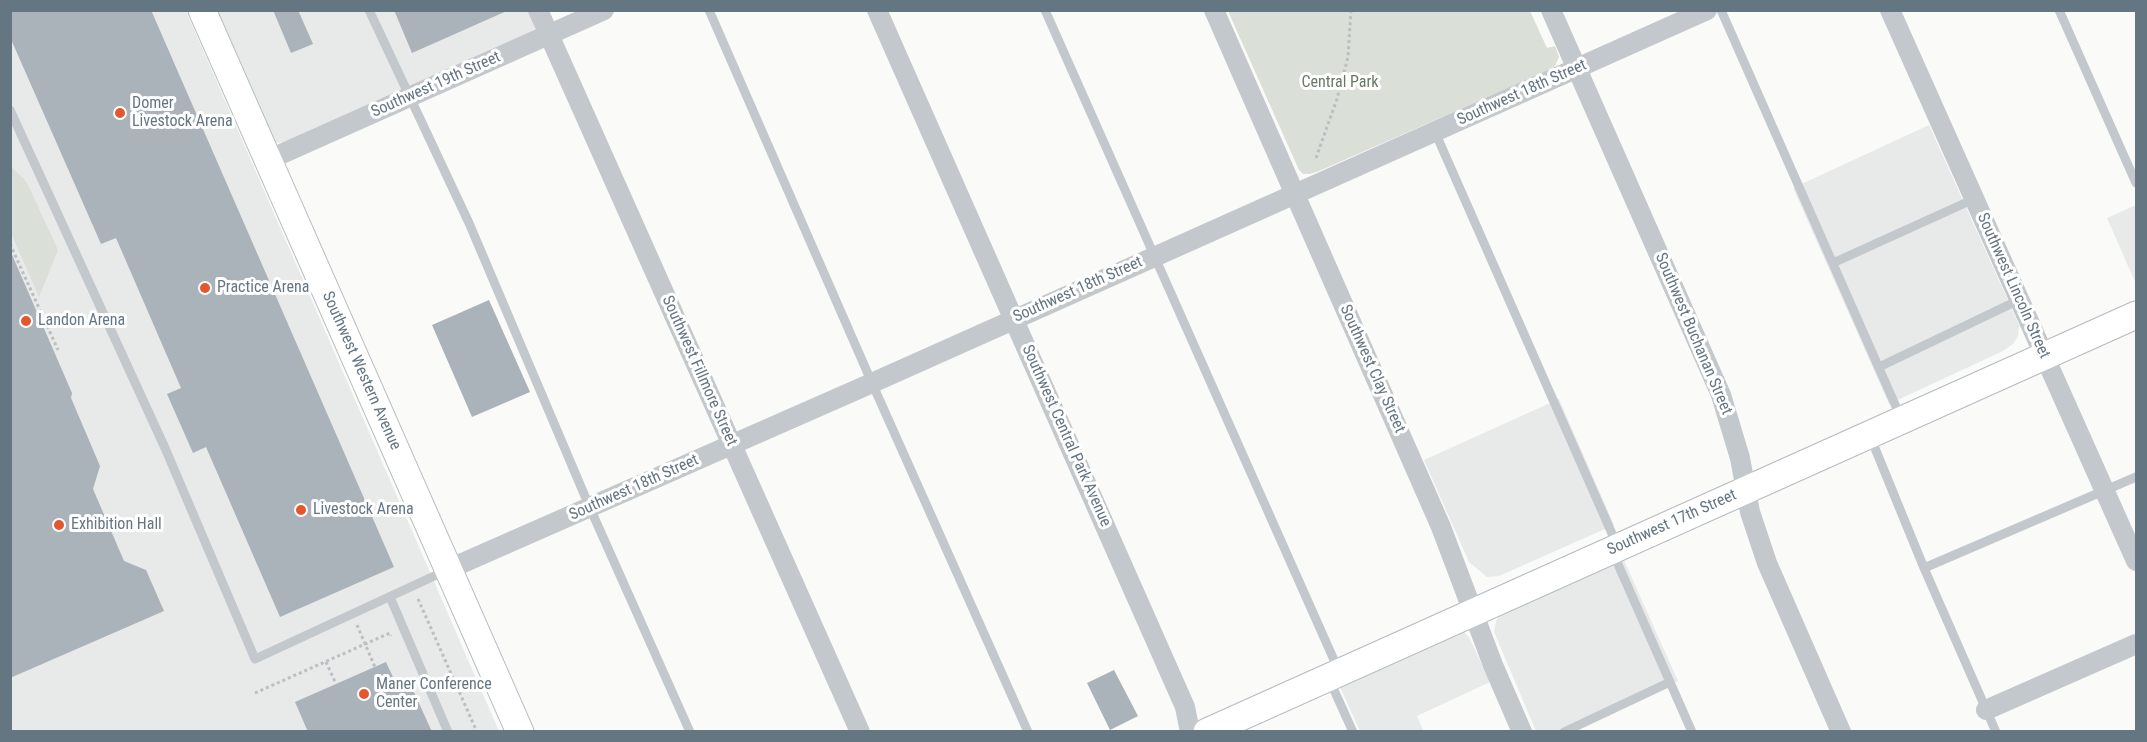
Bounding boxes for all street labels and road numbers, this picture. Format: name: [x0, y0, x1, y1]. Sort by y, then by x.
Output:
street label: Southwest 19th Street: [368, 48, 504, 122]
street label: Southwest 18th Street: [1454, 56, 1590, 130]
street label: Southwest Lincoln Street: [1972, 210, 2054, 362]
street label: Southwest Buchanan Street: [1650, 250, 1736, 418]
street label: Southwest 18th Street: [1010, 253, 1146, 327]
street label: Southwest Western Avenue: [317, 289, 405, 453]
street label: Southwest Fillmore Street: [657, 293, 741, 449]
street label: Southwest Clay Street: [1335, 302, 1409, 436]
street label: Southwest Central Park Avenue: [1017, 342, 1115, 530]
street label: Southwest 18th Street: [566, 451, 702, 525]
street label: Southwest 17th Street: [1604, 486, 1740, 560]

